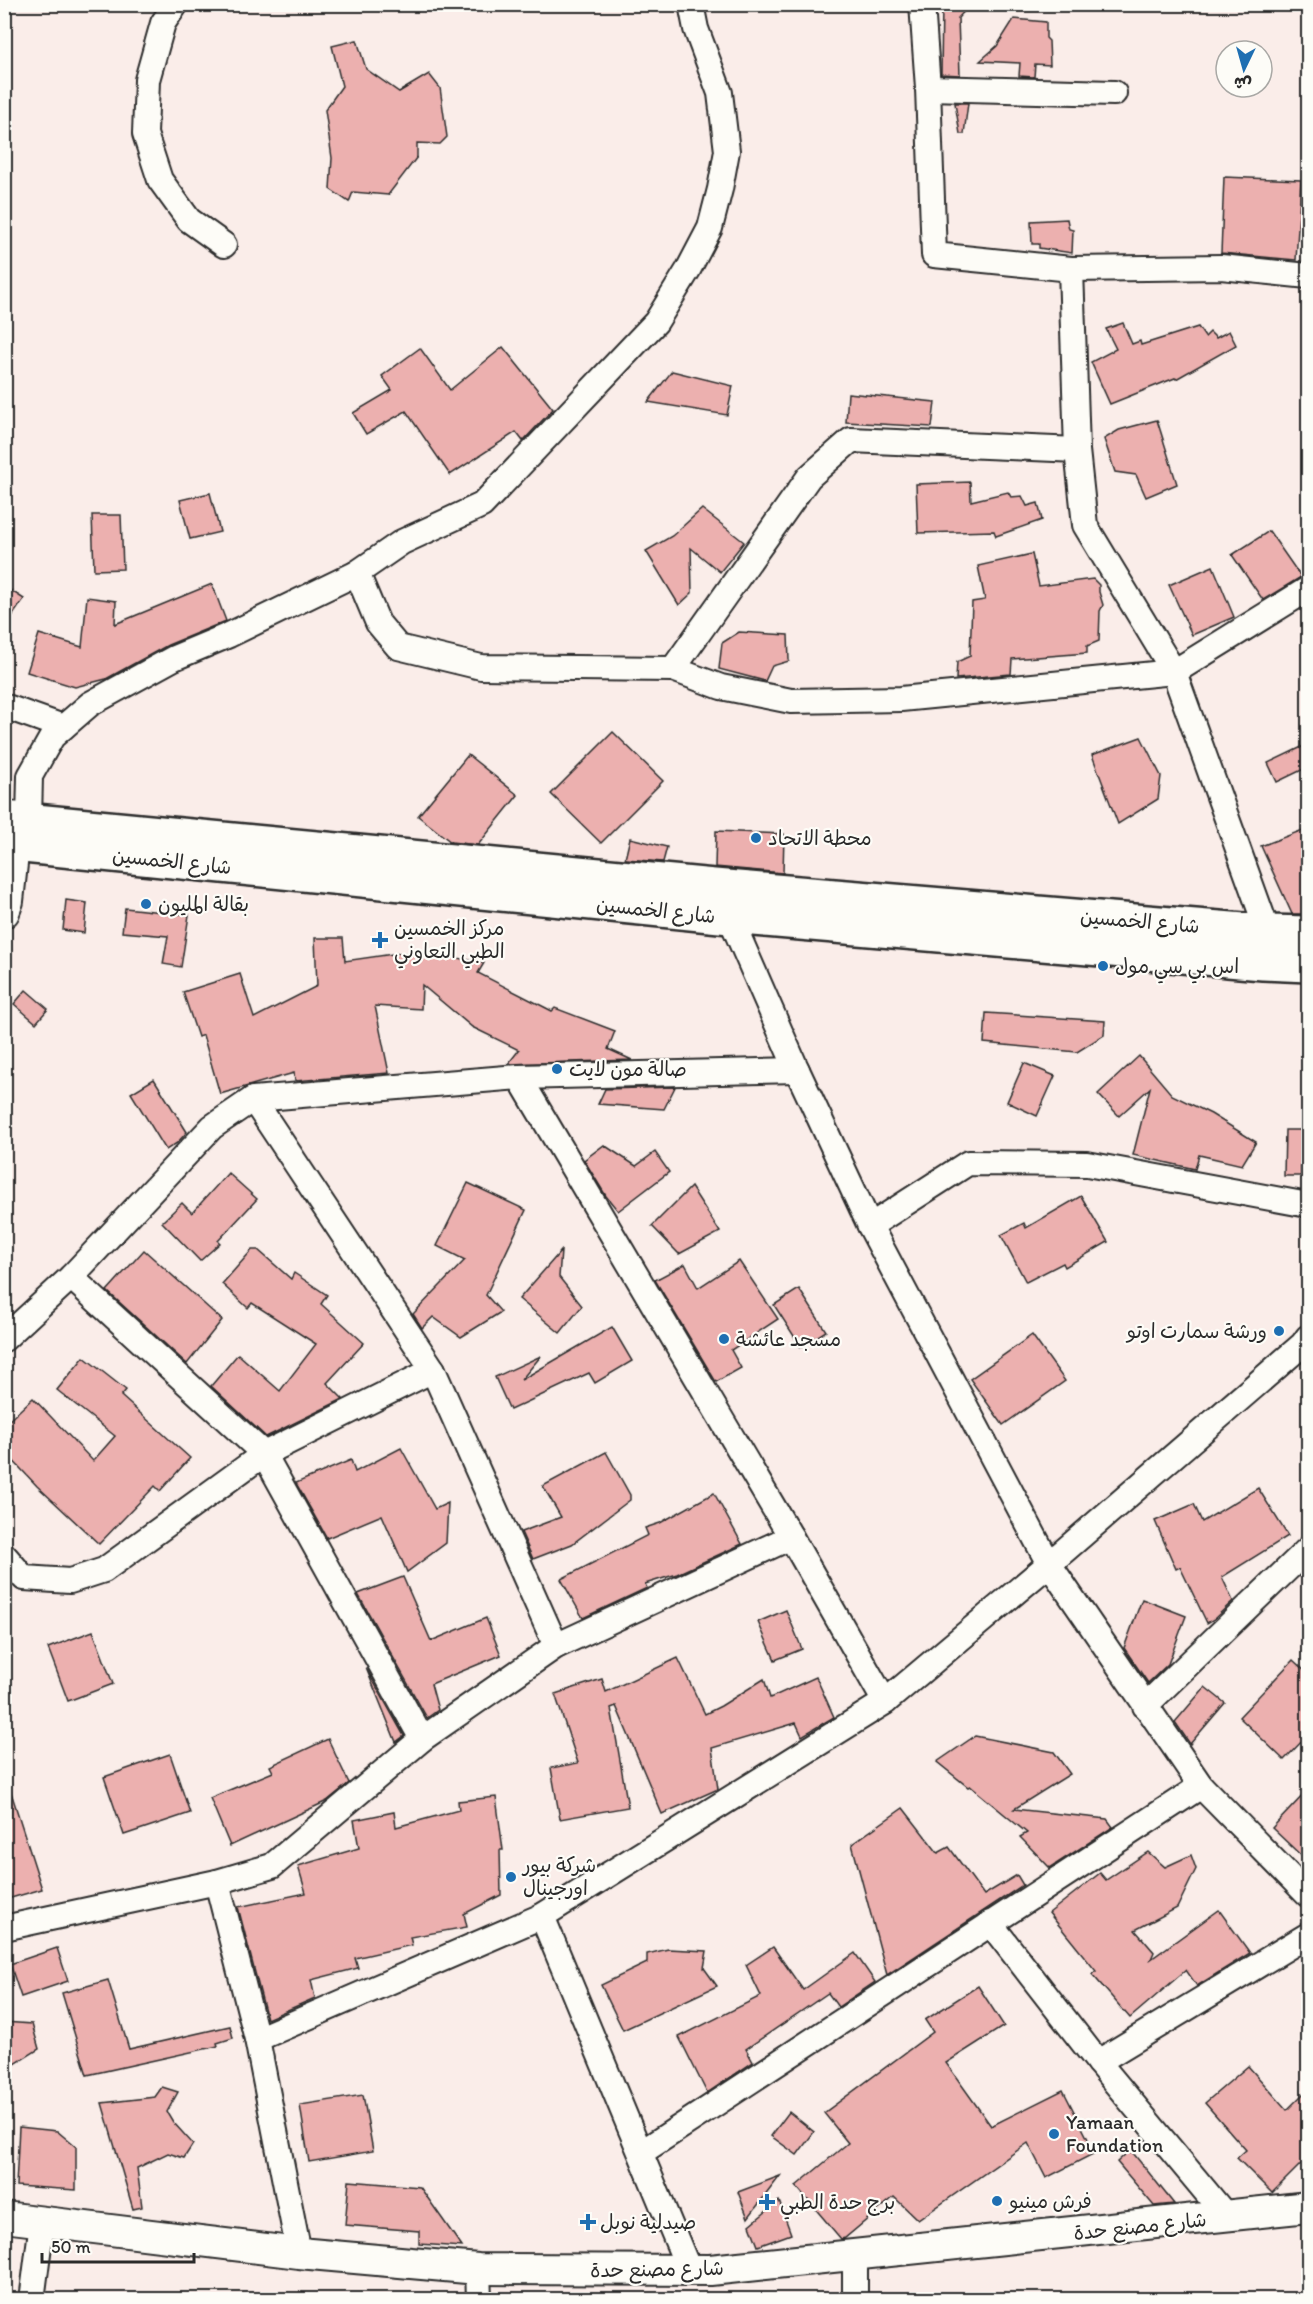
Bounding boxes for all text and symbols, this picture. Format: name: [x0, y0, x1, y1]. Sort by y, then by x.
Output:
north arrow: [1214, 39, 1274, 99]
text: ش: [1233, 73, 1252, 94]
place label: محطة الاتحاد: [768, 826, 872, 850]
marker: محطة الاتحاد: [749, 831, 763, 845]
street label: شارع الخمسين: [111, 843, 233, 881]
place label: بقالة المليون: [158, 892, 249, 917]
street label: شارع الخمسين: [595, 892, 717, 930]
marker: بقالة المليون: [139, 897, 153, 911]
street label: شارع الخمسين: [1079, 904, 1201, 940]
place label: مركز الخمسين الطبي التعاوني: [394, 916, 505, 969]
marker: مركز الخمسين الطبي التعاوني: [371, 931, 389, 949]
place label: اس بي سي مول: [1115, 954, 1239, 984]
marker: اس بي سي مول: [1096, 959, 1110, 973]
place label: صالة مون لايت: [569, 1057, 687, 1081]
marker: صالة مون لايت: [550, 1062, 564, 1076]
place label: ورشة سمارت اوتو: [1125, 1319, 1267, 1343]
marker: ورشة سمارت اوتو: [1272, 1324, 1286, 1338]
place label: مسجد عائشة: [736, 1327, 841, 1351]
marker: مسجد عائشة: [717, 1332, 731, 1346]
place label: شركة بيور اورجينال: [521, 1853, 596, 1900]
marker: شركة بيور اورجينال: [504, 1870, 518, 1884]
place label: Yamaan Foundation: [1066, 2110, 1163, 2157]
marker: Yamaan Foundation: [1047, 2127, 1061, 2141]
place label: فرش مينيو: [1008, 2189, 1092, 2214]
place label: برج حدة الطبي: [780, 2190, 895, 2220]
marker: برج حدة الطبي: [758, 2193, 776, 2211]
marker: فرش مينيو: [990, 2194, 1004, 2208]
street label: شارع مصنع حدة: [1072, 2207, 1208, 2248]
place label: صيدلية نوبل: [600, 2210, 696, 2234]
marker: صيدلية نوبل: [581, 2215, 595, 2229]
scale bar: [42, 2226, 194, 2264]
text: 50 m: [51, 2236, 91, 2258]
street label: شارع مصنع حدة: [590, 2256, 724, 2285]

